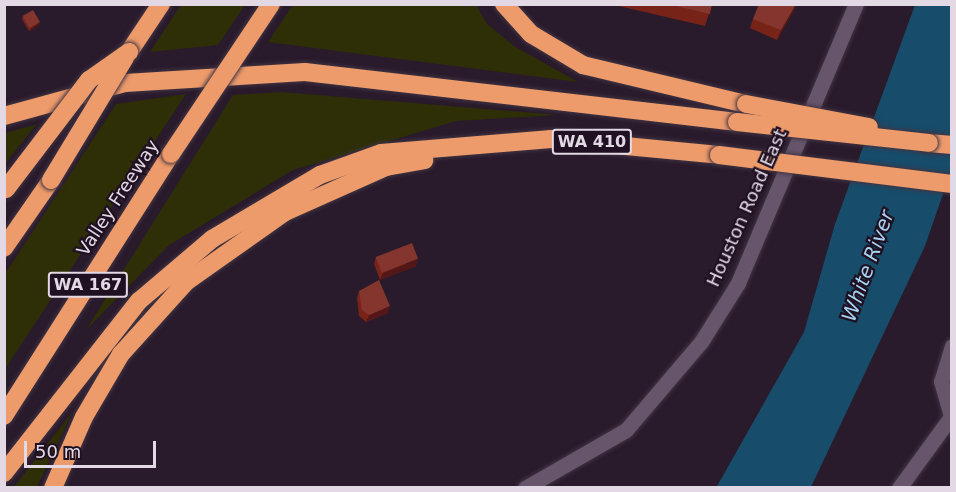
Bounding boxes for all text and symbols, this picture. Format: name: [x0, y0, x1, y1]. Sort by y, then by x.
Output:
street label: Houston Road East: [703, 126, 791, 290]
road number: WA 410: [552, 129, 632, 155]
street label: Valley Freeway: [72, 136, 164, 260]
water label: White River: [837, 207, 899, 325]
road number: WA 167: [48, 272, 128, 298]
scale bar: [27, 429, 159, 467]
text: 50 m: [35, 441, 81, 462]

